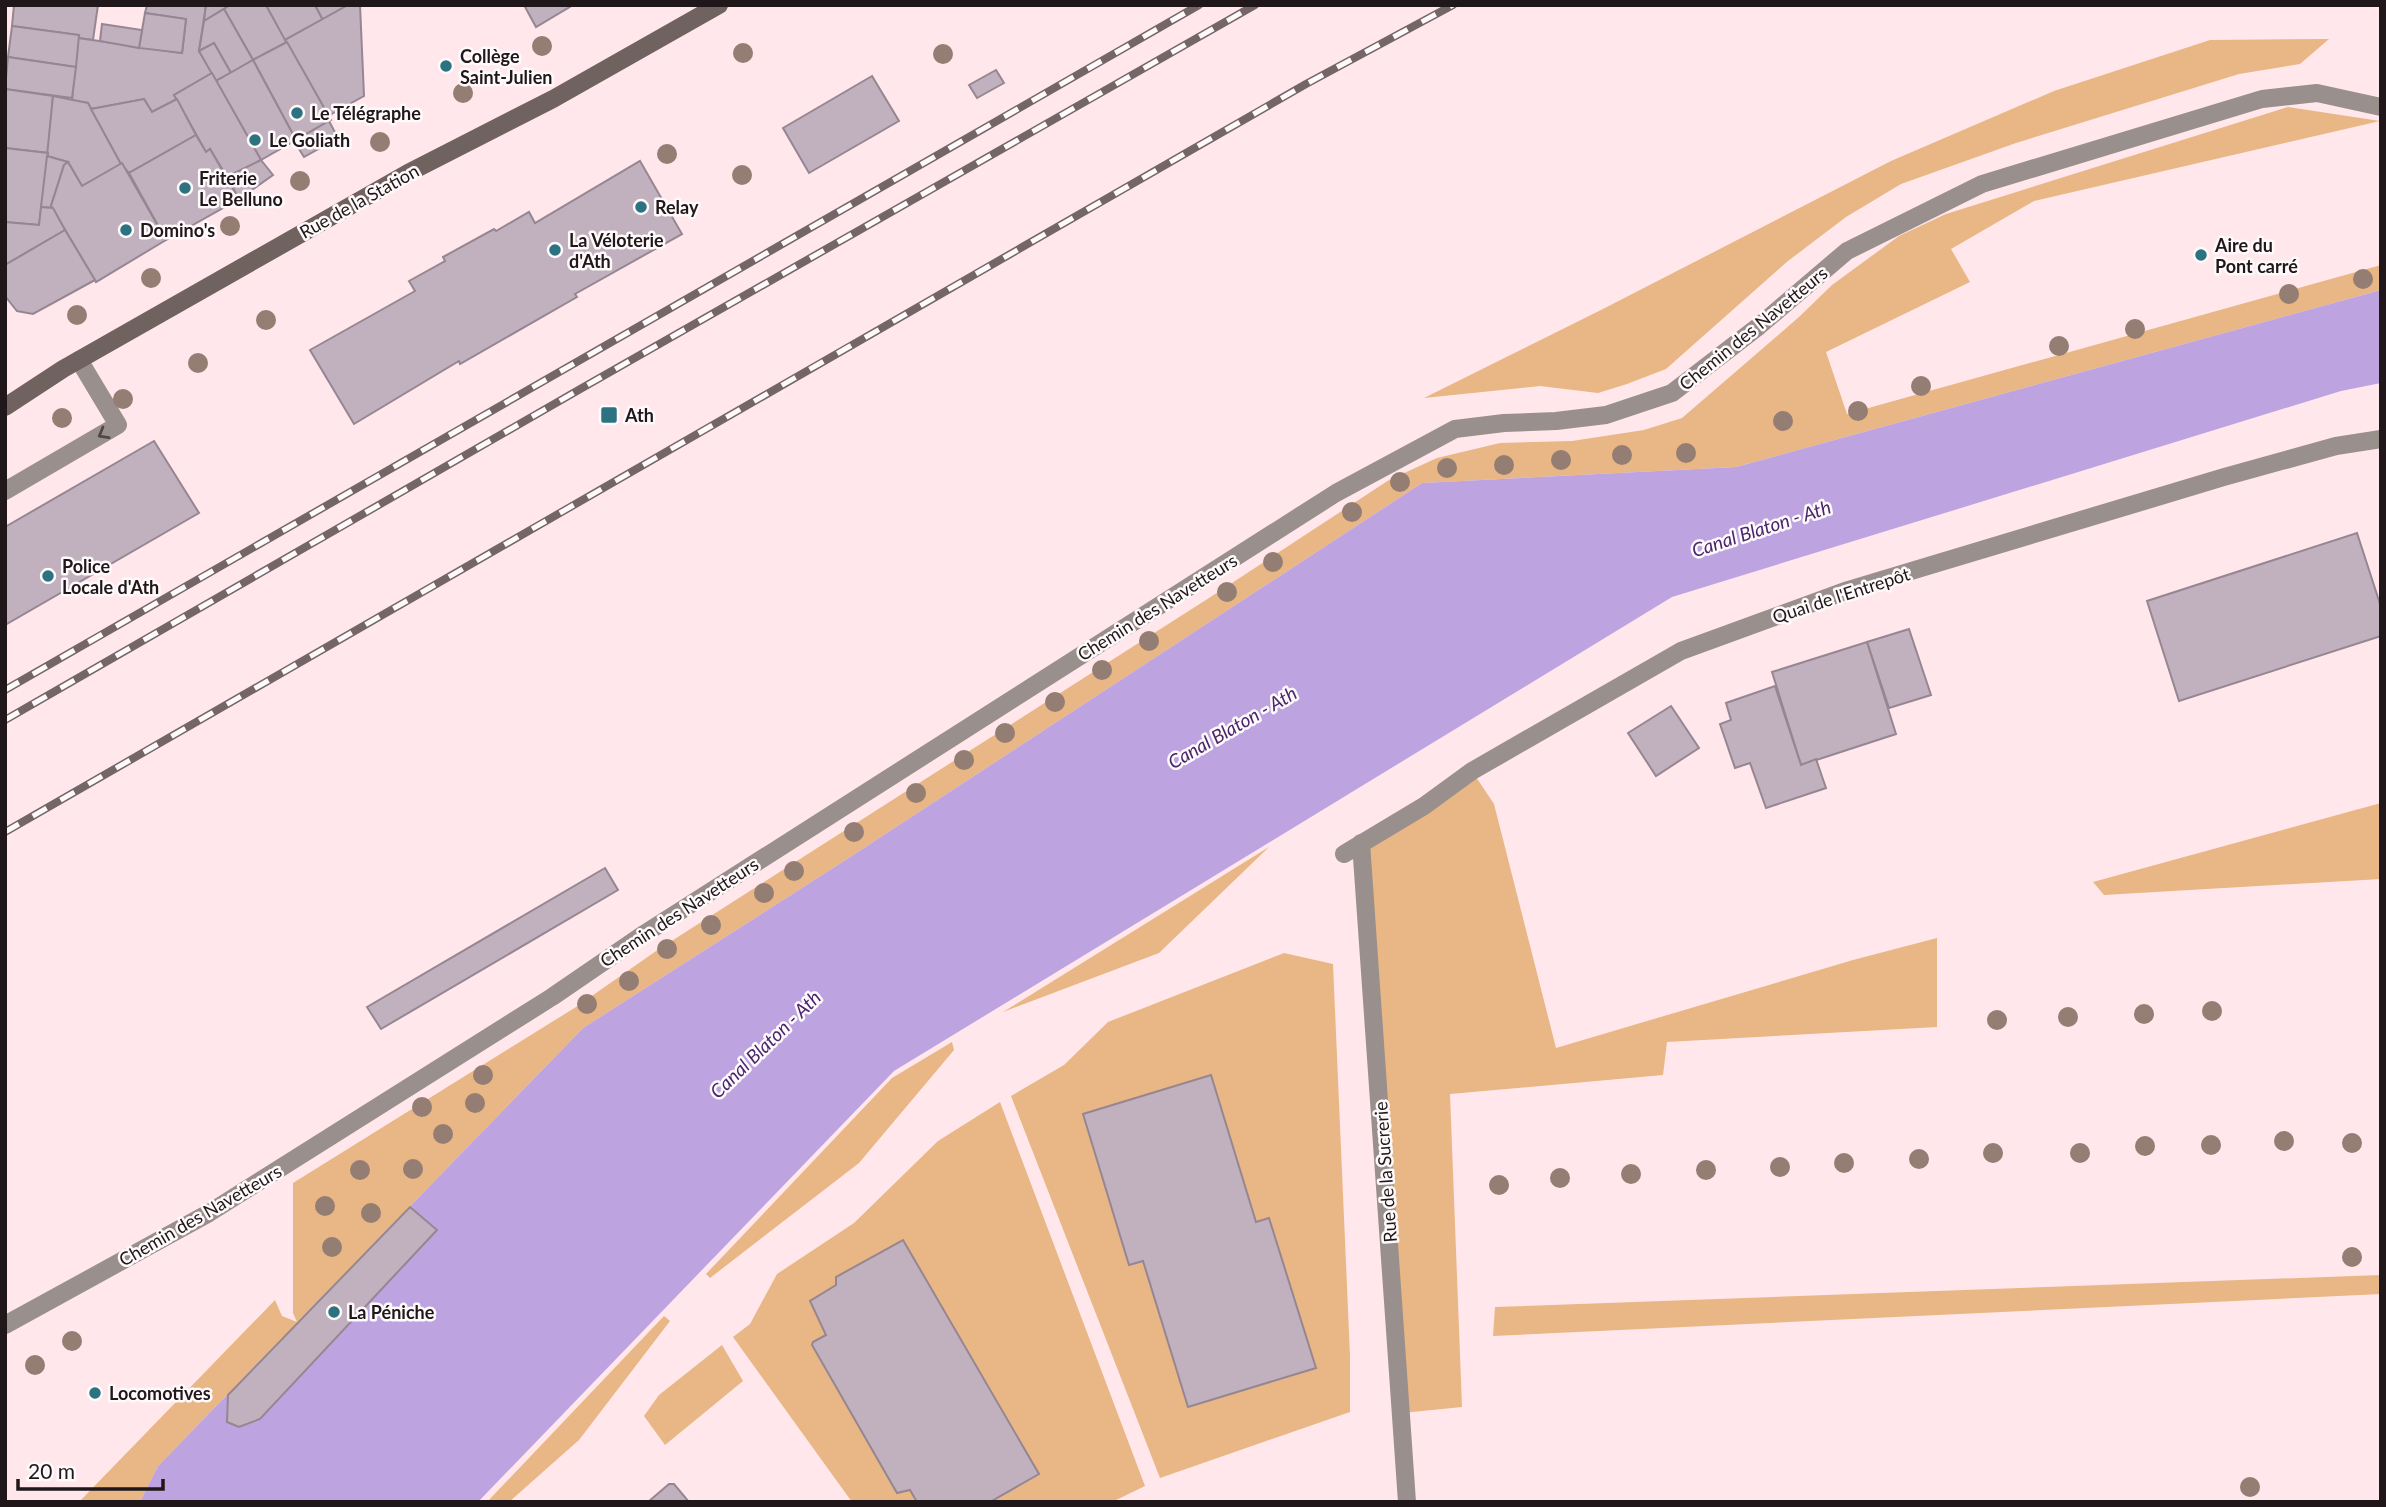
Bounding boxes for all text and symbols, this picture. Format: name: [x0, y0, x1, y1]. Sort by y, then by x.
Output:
place label: Collège Saint-Julien: [460, 45, 552, 88]
marker: Collège Saint-Julien: [438, 58, 454, 74]
place label: Le Télégraphe: [311, 102, 421, 124]
marker: Le Télégraphe: [289, 105, 305, 121]
place label: Le Goliath: [269, 129, 350, 151]
marker: Le Goliath: [247, 132, 263, 148]
street label: Rue de la Station: [295, 159, 423, 243]
place label: Friterie Le Belluno: [199, 167, 283, 210]
marker: Friterie Le Belluno: [177, 180, 193, 196]
place label: Relay: [655, 196, 699, 218]
marker: Relay: [633, 199, 649, 215]
place label: Domino's: [140, 219, 215, 241]
marker: Domino's: [118, 222, 134, 238]
place label: La Véloterie d'Ath: [569, 229, 664, 272]
place label: Aire du Pont carré: [2214, 234, 2298, 277]
marker: La Véloterie d'Ath: [547, 242, 563, 258]
marker: Aire du Pont carré: [2193, 247, 2209, 263]
street label: Chemin des Navetteurs: [1675, 261, 1832, 394]
place label: Ath: [624, 404, 654, 426]
marker: Ath: [599, 405, 619, 425]
one-way arrow: [98, 425, 111, 438]
water label: Canal Blaton - Ath: [1689, 495, 1833, 561]
street label: Chemin des Navetteurs: [1073, 549, 1241, 665]
place label: Police Locale d'Ath: [62, 555, 159, 598]
street label: Quai de l'Entrepôt: [1770, 562, 1913, 628]
marker: Police Locale d'Ath: [40, 568, 56, 584]
water label: Canal Blaton - Ath: [1164, 681, 1300, 773]
street label: Chemin des Navetteurs: [596, 853, 762, 971]
water label: Canal Blaton - Ath: [705, 985, 825, 1103]
street label: Rue de la Sucrerie: [1369, 1101, 1401, 1243]
street label: Chemin des Navetteurs: [115, 1159, 285, 1271]
place label: La Péniche: [348, 1301, 435, 1323]
marker: La Péniche: [326, 1304, 342, 1320]
place label: Locomotives: [109, 1382, 211, 1404]
marker: Locomotives: [87, 1385, 103, 1401]
scale bar: [18, 1448, 163, 1492]
text: 20 m: [28, 1458, 75, 1483]

